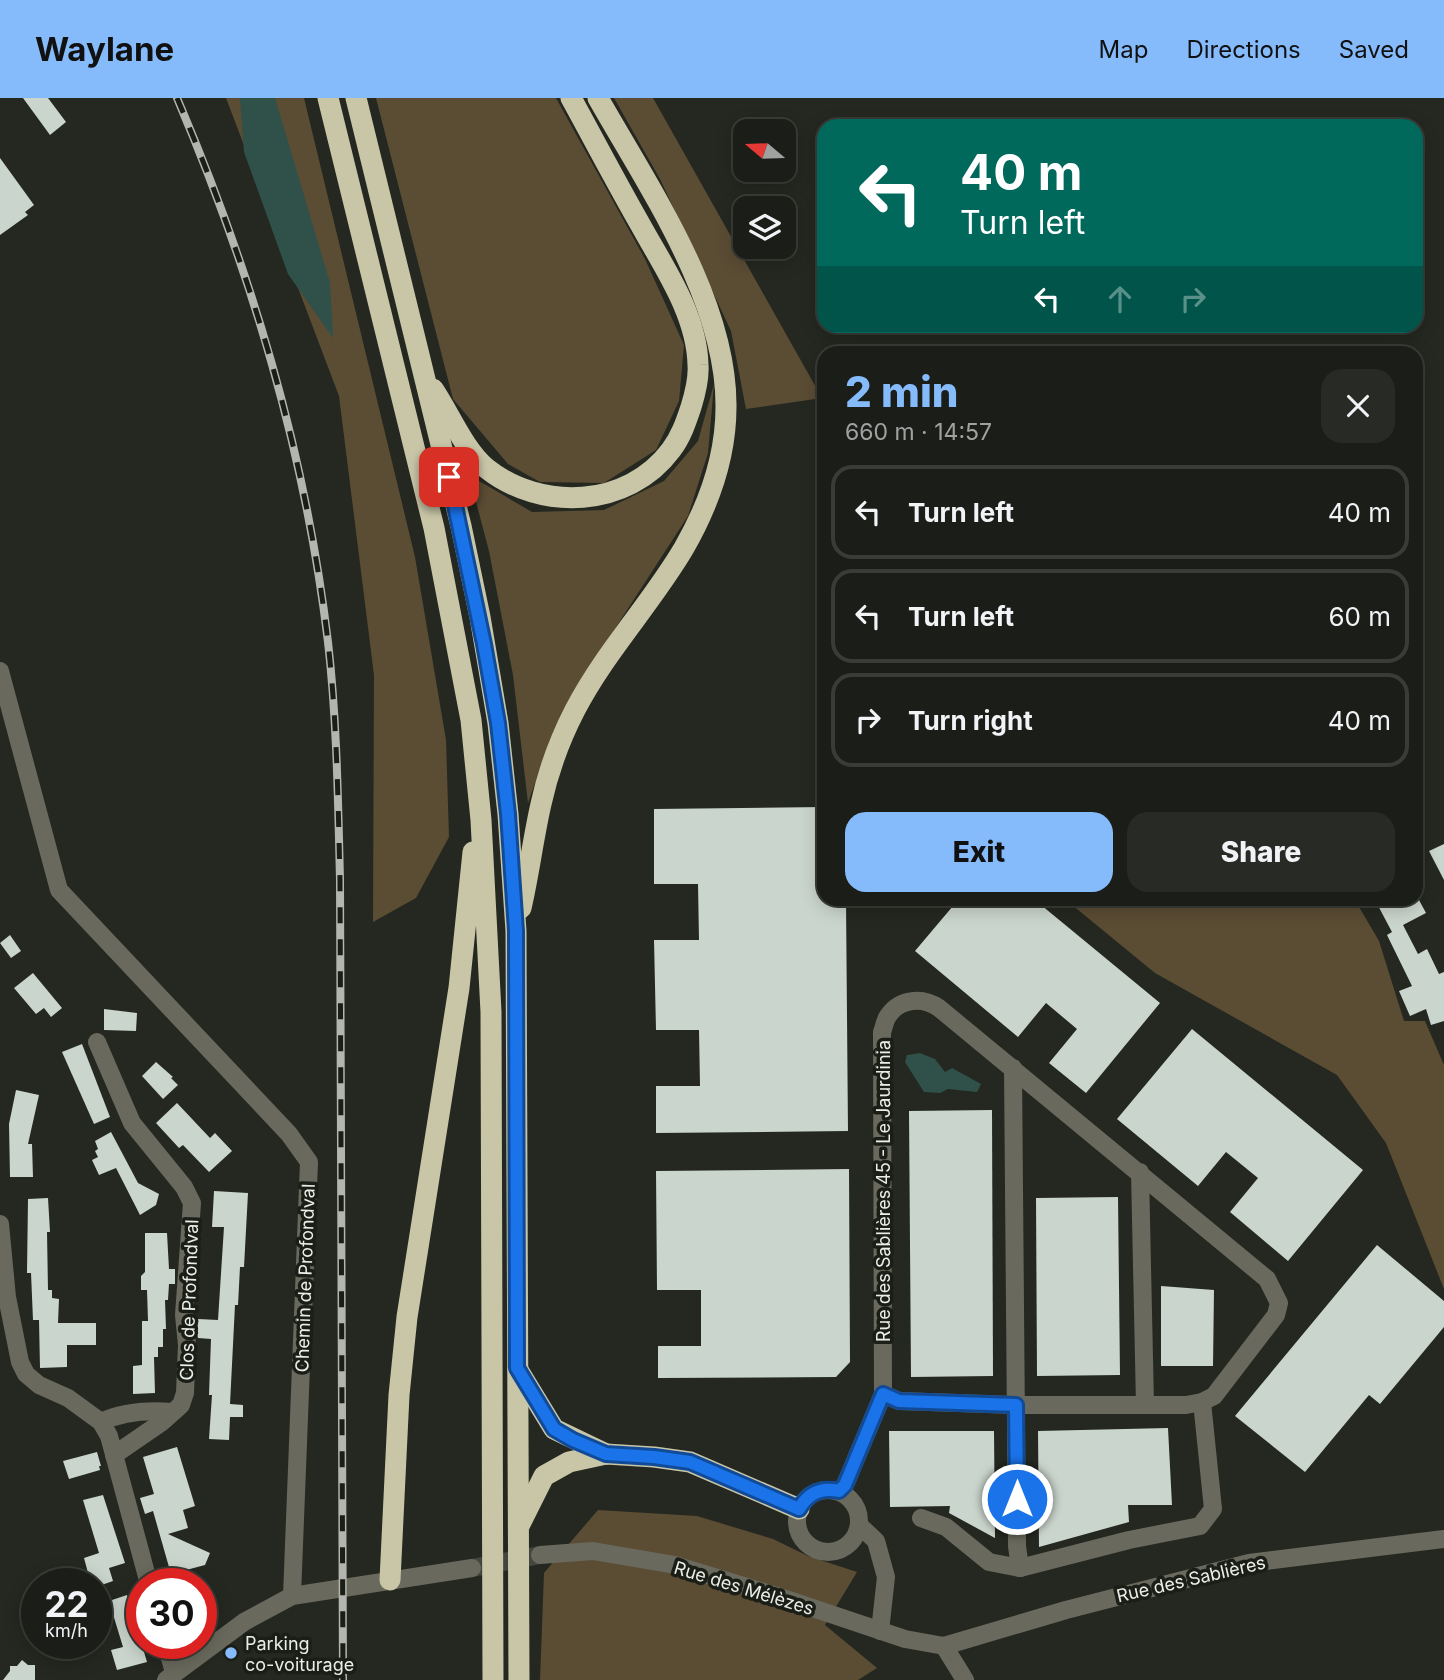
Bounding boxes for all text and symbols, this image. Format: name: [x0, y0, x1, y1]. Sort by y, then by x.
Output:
text: Waylane: [35, 29, 174, 69]
text: Map: [1099, 35, 1148, 64]
text: Directions: [1186, 35, 1301, 64]
text: Saved: [1339, 35, 1409, 64]
north arrow: [733, 119, 796, 182]
map controls: [733, 119, 796, 259]
text: 40 m: [960, 143, 1083, 202]
icon: left: [845, 147, 936, 238]
button: layers: [733, 196, 796, 259]
text: Turn left: [960, 203, 1085, 242]
icon: left: [1028, 280, 1066, 318]
icon: ahead: [1101, 280, 1139, 318]
icon: right: [1174, 280, 1212, 318]
text: 2 min: [845, 366, 959, 417]
button: close: [1321, 369, 1395, 443]
text: 660 m · 14:57: [845, 418, 992, 446]
pin: [419, 447, 479, 507]
icon: arrive: [430, 458, 468, 496]
icon: left: [849, 493, 887, 531]
text: Turn left: [908, 497, 1014, 528]
text: 40 m: [1328, 497, 1391, 528]
icon: left: [849, 597, 887, 635]
text: Turn left: [908, 601, 1014, 632]
text: 60 m: [1328, 601, 1391, 632]
icon: right: [849, 701, 887, 739]
text: Turn right: [908, 705, 1033, 736]
text: 40 m: [1328, 705, 1391, 736]
button: Exit: [845, 812, 1113, 892]
button: Share: [1127, 812, 1395, 892]
street label: Rue des Sablières 45 - Le Jaurdinia: [873, 1040, 894, 1342]
street label: Chemin de Profondval: [291, 1183, 319, 1373]
street label: Clos de Profondval: [176, 1219, 202, 1381]
position arrow: [980, 1462, 1054, 1536]
street label: Rue des Sablières: [1114, 1552, 1268, 1606]
street label: Rue des Mélèzes: [672, 1557, 816, 1619]
speed limit sign: 30: [126, 1568, 217, 1659]
text: 22: [44, 1583, 89, 1625]
text: km/h: [45, 1620, 88, 1641]
place label: Parking co-voiturage: [245, 1633, 354, 1675]
marker: Parking co-voiturage: [223, 1645, 239, 1661]

